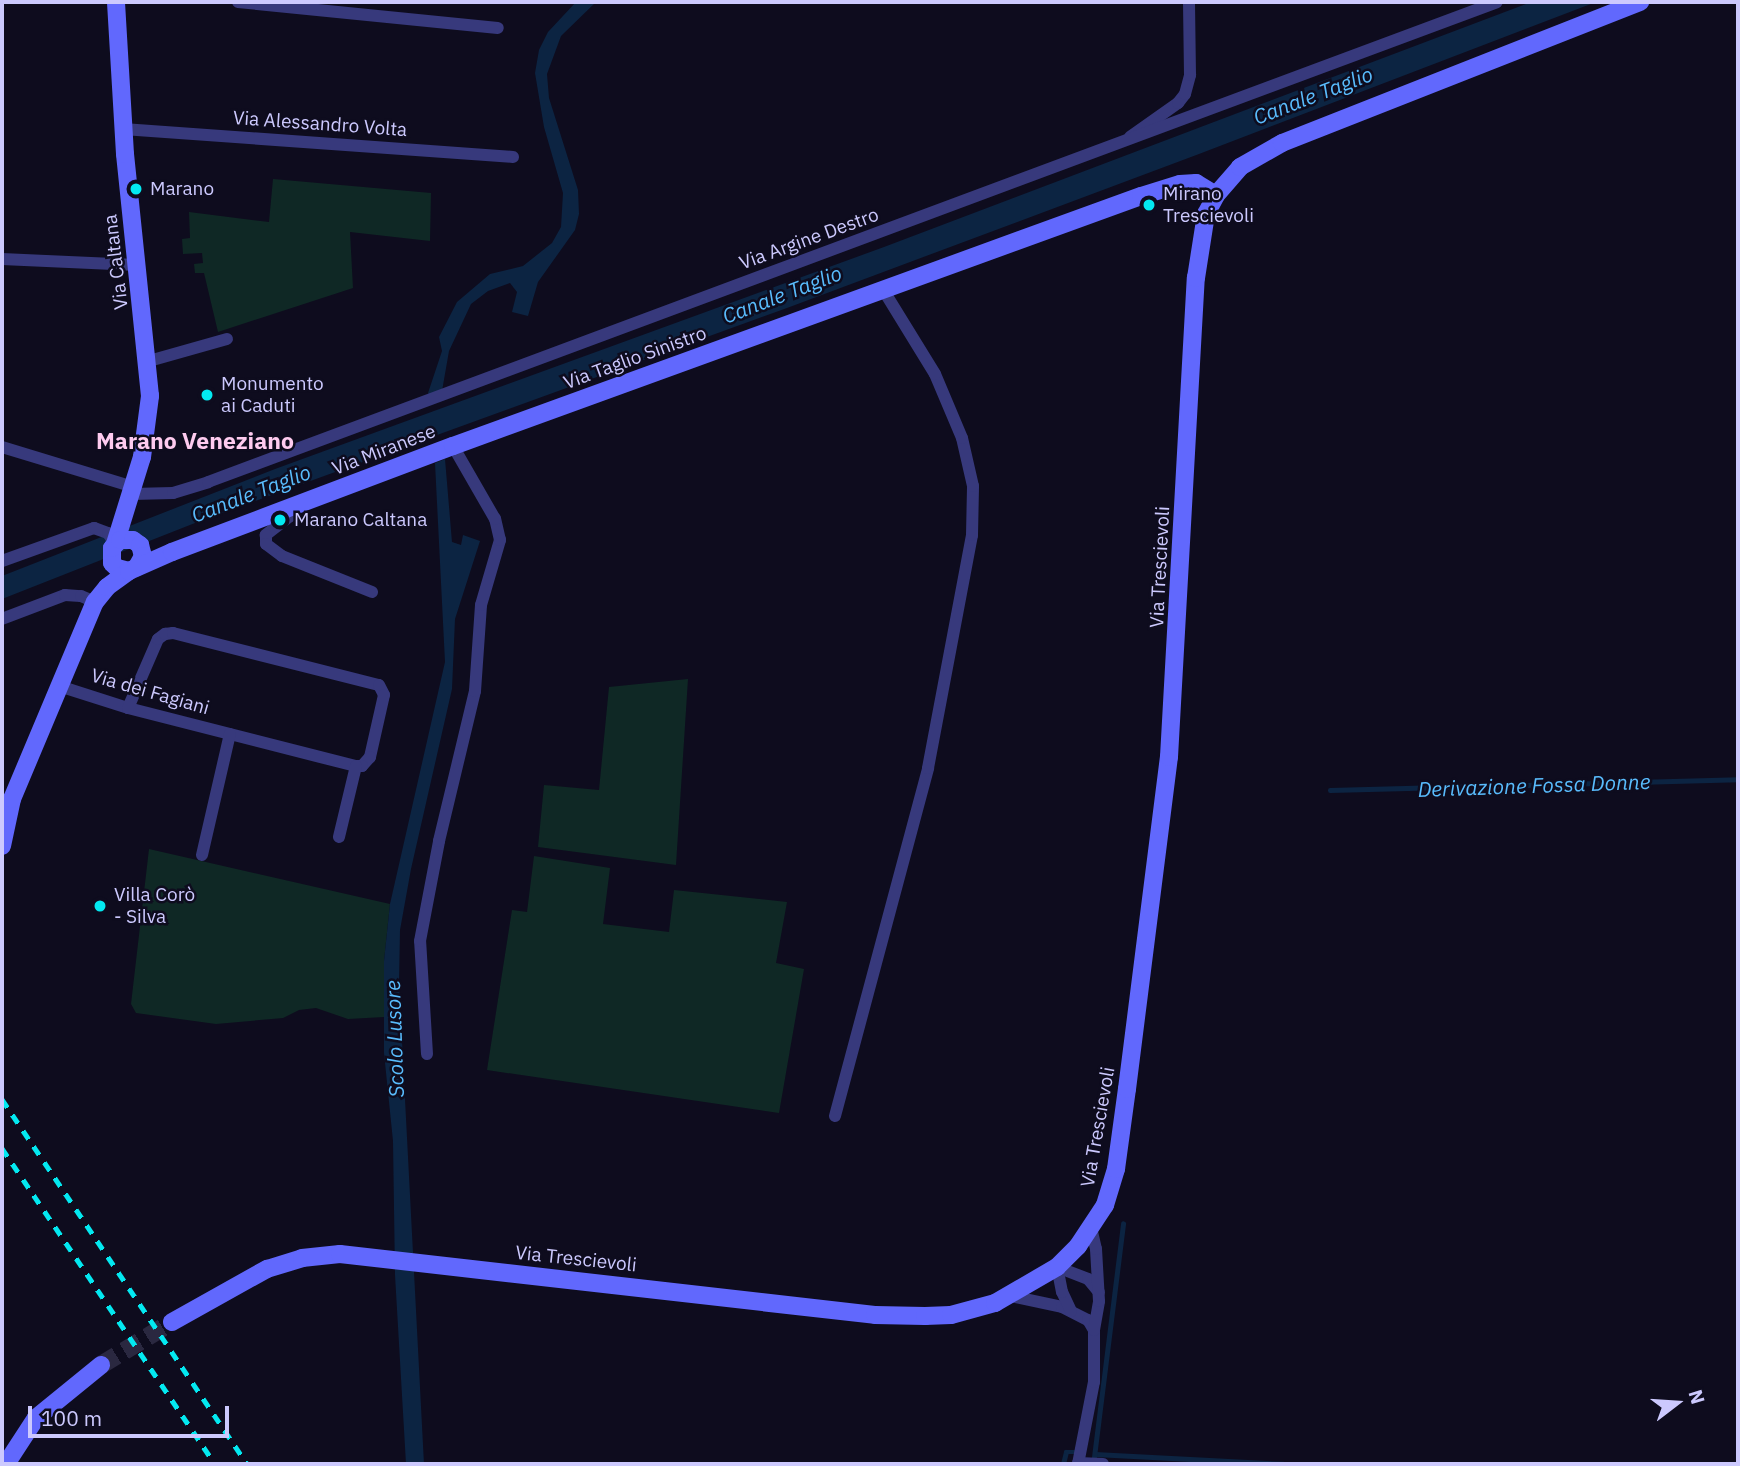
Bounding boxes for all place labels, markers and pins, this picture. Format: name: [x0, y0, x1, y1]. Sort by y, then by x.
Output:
place label: Marano: [150, 178, 214, 200]
marker: Marano: [128, 181, 144, 197]
place label: Mirano Trescievoli: [1163, 183, 1254, 227]
marker: Mirano Trescievoli: [1141, 197, 1157, 213]
place label: Monumento ai Caduti: [221, 373, 324, 417]
marker: Monumento ai Caduti: [199, 387, 215, 403]
place label: Marano Caltana: [294, 509, 427, 531]
marker: Marano Caltana: [272, 512, 288, 528]
place label: Villa Corò - Silva: [114, 884, 195, 928]
marker: Villa Corò - Silva: [92, 898, 108, 914]

